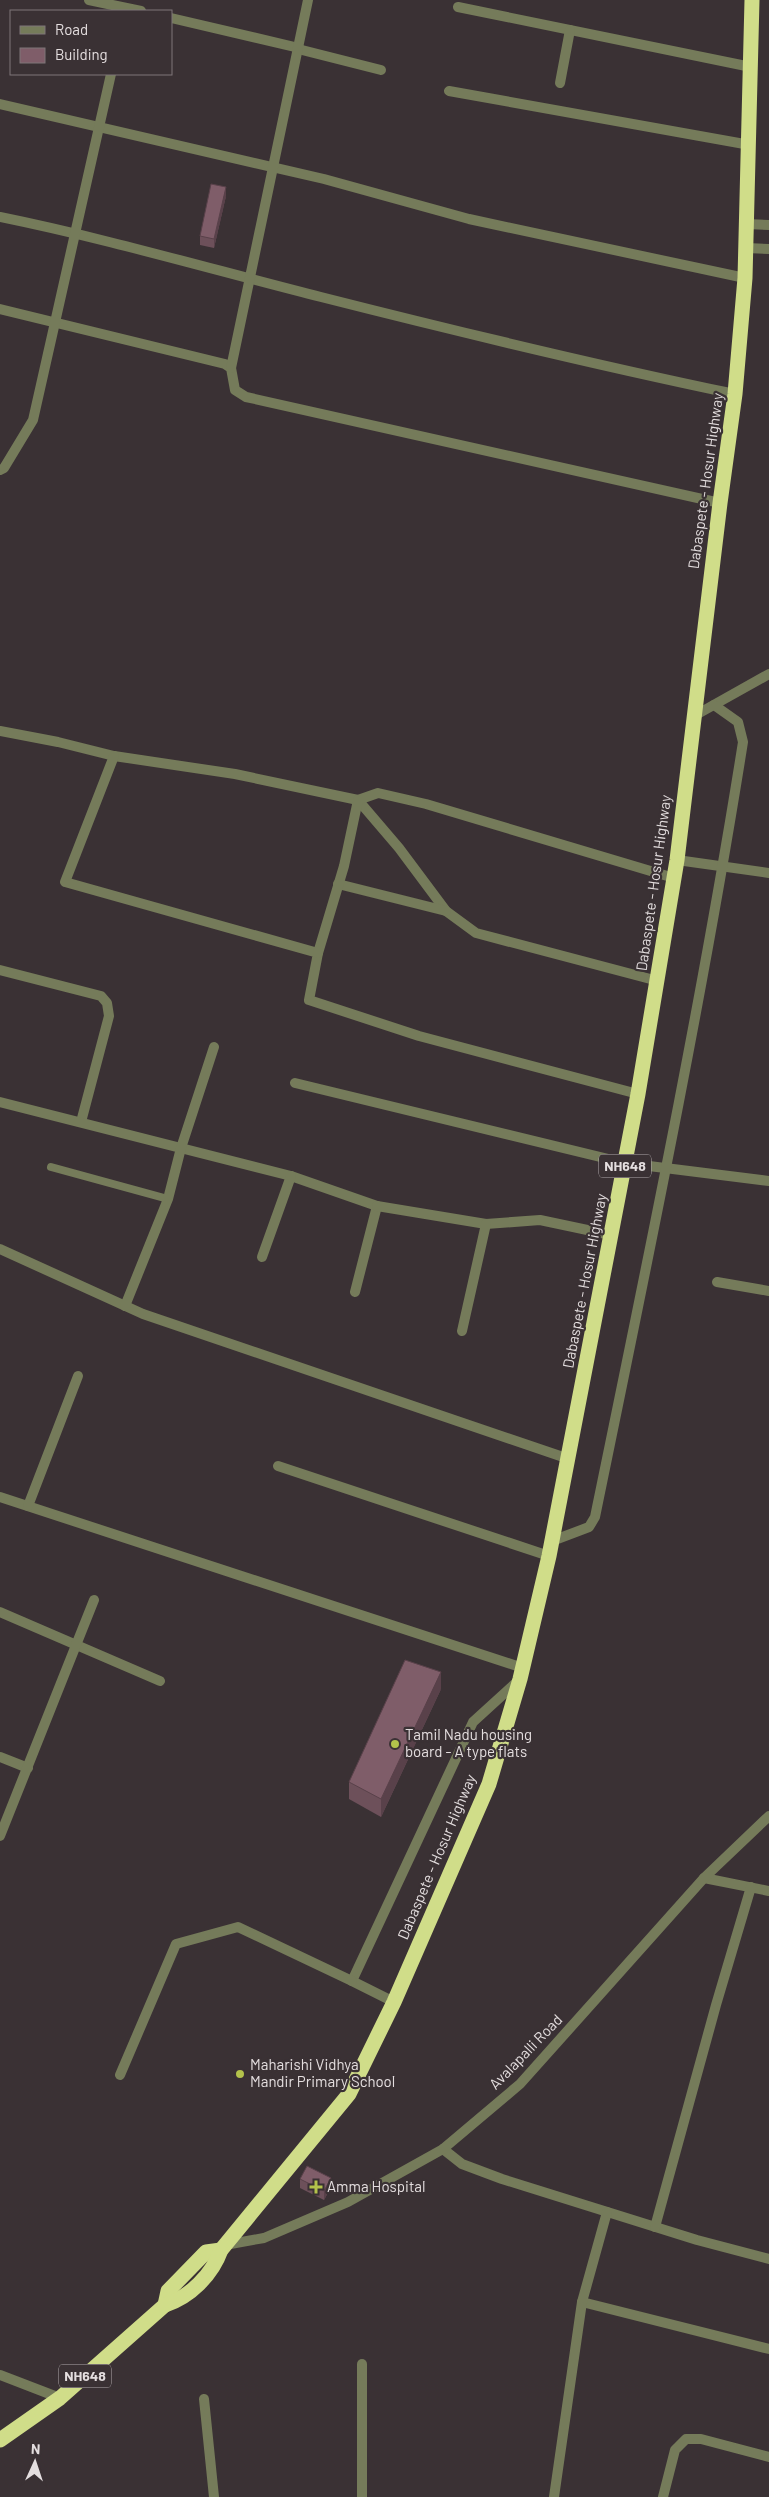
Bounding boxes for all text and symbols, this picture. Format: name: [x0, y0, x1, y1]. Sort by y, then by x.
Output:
legend: [10, 10, 172, 75]
text: Road: [55, 20, 88, 38]
text: Building: [55, 45, 108, 63]
street label: Dabaspete - Hosur Highway: [684, 392, 726, 570]
street label: Dabaspete - Hosur Highway: [632, 794, 674, 972]
road number: NH648: [599, 1154, 651, 1178]
street label: Dabaspete - Hosur Highway: [558, 1192, 610, 1370]
place label: Tamil Nadu housing board - A type flats: [405, 1725, 532, 1760]
marker: Tamil Nadu housing board - A type flats: [389, 1738, 401, 1750]
street label: Dabaspete - Hosur Highway: [393, 1771, 479, 1942]
street label: Avalapalli Road: [485, 2010, 566, 2093]
place label: Maharishi Vidhya Mandir Primary School: [250, 2055, 395, 2090]
marker: Maharishi Vidhya Mandir Primary School: [234, 2068, 246, 2080]
place label: Amma Hospital: [327, 2177, 425, 2195]
marker: Amma Hospital: [309, 2180, 323, 2194]
road number: NH648: [59, 2364, 111, 2388]
north arrow: [10, 2437, 60, 2487]
text: N: [31, 2440, 41, 2457]

